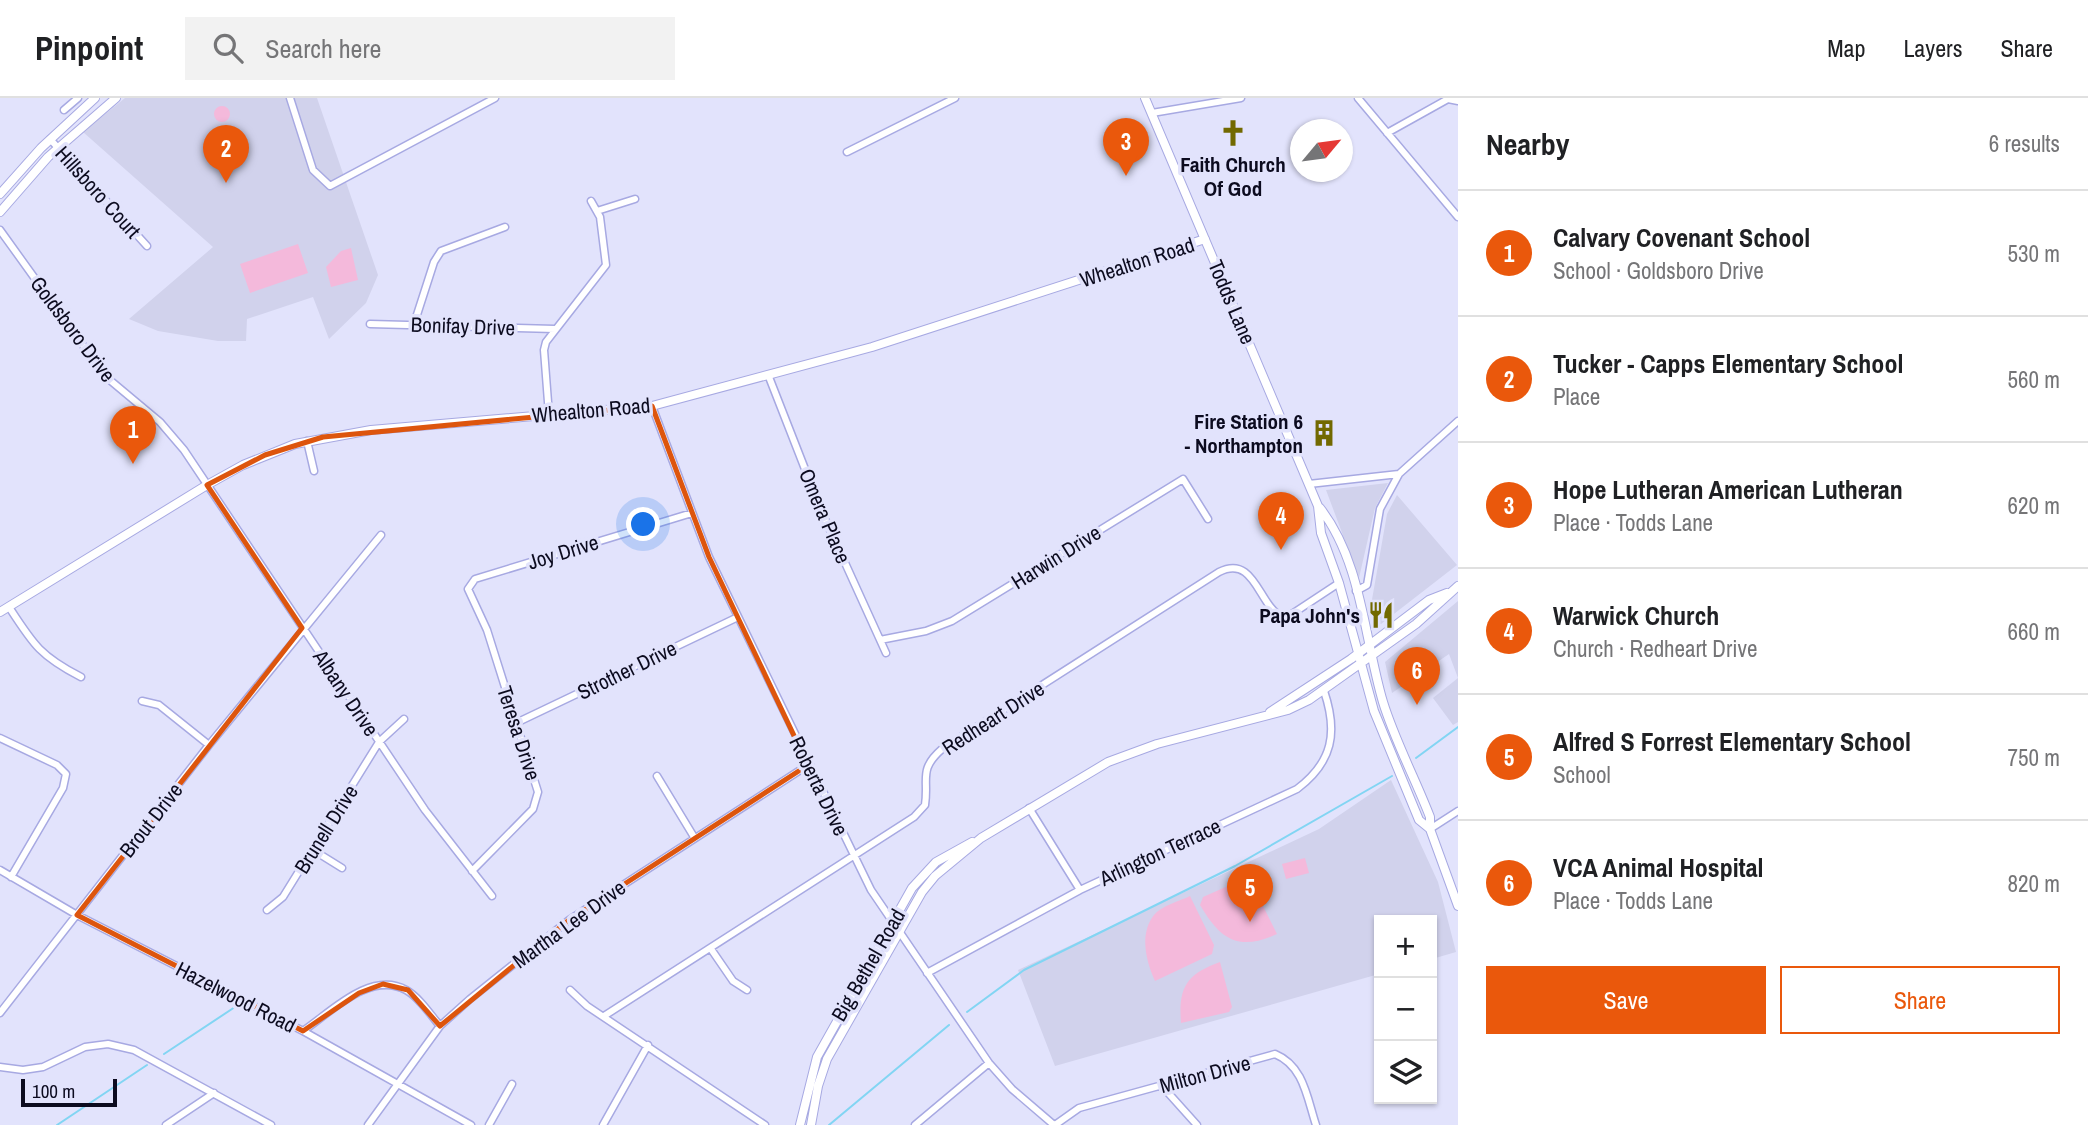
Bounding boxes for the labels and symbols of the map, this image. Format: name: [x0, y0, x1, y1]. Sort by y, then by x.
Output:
pin: 3: [1103, 118, 1149, 176]
church icon: Faith Church Of God: [1218, 118, 1248, 148]
north arrow: [1290, 119, 1353, 182]
pin: 2: [203, 125, 249, 183]
street label: Hillsboro Court: [49, 140, 147, 245]
place label: Faith Church Of God: [1180, 150, 1286, 203]
street label: Whealton Road: [1076, 230, 1198, 294]
street label: Todds Lane: [1201, 255, 1263, 349]
street label: Goldsboro Drive: [24, 270, 122, 388]
street label: Bonifay Drive: [410, 310, 516, 342]
street label: Whealton Road: [531, 390, 651, 430]
pin: 1: [110, 406, 156, 464]
place label: Fire Station 6 - Northampton: [1184, 407, 1303, 460]
building icon: Fire Station 6 - Northampton: [1309, 418, 1339, 448]
street label: Omera Place: [792, 464, 858, 568]
pin: 4: [1258, 492, 1304, 550]
your location: [626, 507, 660, 541]
street label: Harwin Drive: [1006, 518, 1106, 596]
street label: Joy Drive: [524, 528, 602, 576]
restaurant icon: Papa John's: [1366, 600, 1396, 630]
place label: Papa John's: [1259, 601, 1360, 630]
street label: Strother Drive: [572, 633, 682, 707]
street label: Albany Drive: [306, 643, 386, 742]
pin: 6: [1394, 647, 1440, 705]
street label: Redheart Drive: [936, 674, 1050, 762]
street label: Teresa Drive: [490, 682, 548, 784]
street label: Roberta Drive: [782, 731, 856, 841]
street label: Brout Drive: [113, 777, 189, 863]
street label: Brunell Drive: [287, 779, 365, 879]
street label: Arlington Terrace: [1094, 811, 1225, 893]
pin: 5: [1227, 864, 1273, 922]
street label: Martha Lee Drive: [507, 873, 631, 975]
street label: Big Bethel Road: [824, 903, 912, 1027]
street label: Hazelwood Road: [171, 954, 301, 1040]
street label: Milton Drive: [1156, 1048, 1254, 1100]
scale bar: [21, 1076, 117, 1108]

